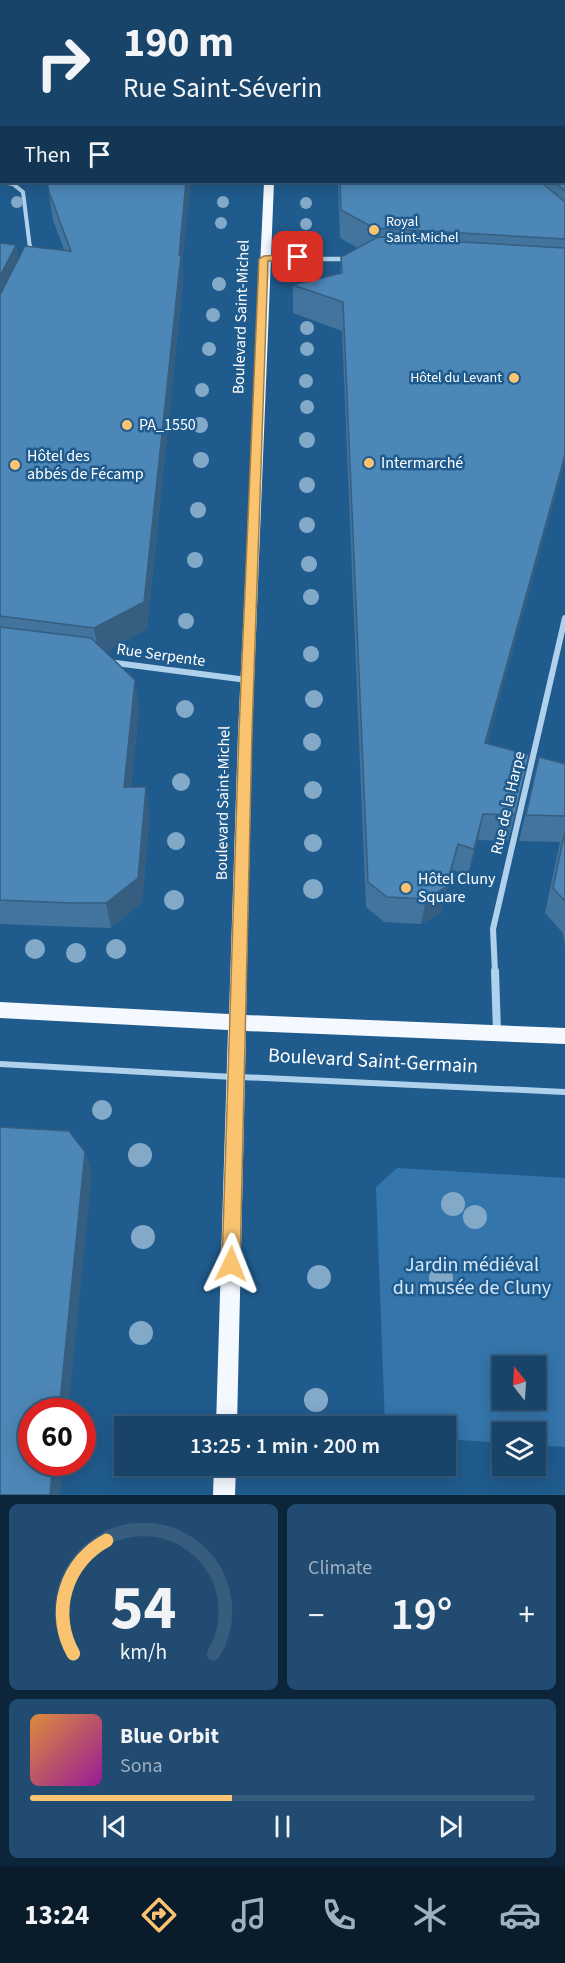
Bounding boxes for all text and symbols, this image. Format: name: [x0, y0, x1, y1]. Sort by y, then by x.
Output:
text: 190 m: [123, 13, 234, 73]
icon: right: [24, 24, 102, 102]
text: Rue Saint-Séverin: [123, 69, 322, 108]
icon: arrive: [83, 138, 116, 171]
text: Then: [24, 139, 71, 171]
place label: Royal Saint-Michel: [386, 212, 459, 248]
marker: Royal Saint-Michel: [367, 223, 381, 237]
pin: [272, 231, 323, 282]
street label: Boulevard Saint-Michel: [227, 239, 255, 395]
icon: arrive: [281, 240, 314, 273]
place label: Hôtel du Levant: [410, 368, 502, 388]
marker: Hôtel du Levant: [507, 371, 521, 385]
place label: PA_1550: [139, 414, 196, 436]
marker: PA_1550: [120, 418, 134, 432]
place label: Hôtel des abbés de Fécamp: [27, 445, 144, 485]
place label: Intermarché: [381, 452, 463, 474]
marker: Intermarché: [362, 456, 376, 470]
marker: Hôtel des abbés de Fécamp: [8, 458, 22, 472]
street label: Rue Serpente: [115, 638, 207, 672]
street label: Boulevard Saint-Michel: [211, 726, 235, 880]
street label: Rue de la Harpe: [485, 749, 531, 857]
place label: Hôtel Cluny Square: [418, 868, 496, 908]
marker: Hôtel Cluny Square: [399, 881, 413, 895]
street label: Boulevard Saint-Germain: [267, 1042, 479, 1080]
position arrow: [199, 1232, 263, 1296]
park label: Jardin médiéval du musée de Cluny: [393, 1251, 552, 1302]
north arrow: [492, 1356, 546, 1410]
map controls: [492, 1356, 546, 1476]
speed limit sign: 60: [18, 1398, 96, 1476]
button: layers: [492, 1422, 546, 1476]
text: 13:25 · 1 min · 200 m: [190, 1430, 380, 1462]
text: Climate: [308, 1554, 372, 1582]
text: 54: [111, 1564, 176, 1653]
text: 19°: [391, 1583, 452, 1647]
text: −: [308, 1592, 324, 1639]
text: +: [519, 1592, 535, 1639]
text: km/h: [120, 1637, 167, 1668]
text: Blue Orbit: [120, 1720, 219, 1752]
text: Sona: [120, 1752, 163, 1780]
icon: previous: [98, 1810, 131, 1843]
icon: pause: [266, 1810, 299, 1843]
icon: next: [434, 1810, 467, 1843]
icon: directions: [138, 1894, 180, 1936]
icon: music: [228, 1894, 270, 1936]
icon: phone: [318, 1894, 360, 1936]
icon: climate: [409, 1894, 451, 1936]
icon: car: [499, 1894, 541, 1936]
text: 13:24: [24, 1896, 89, 1935]

